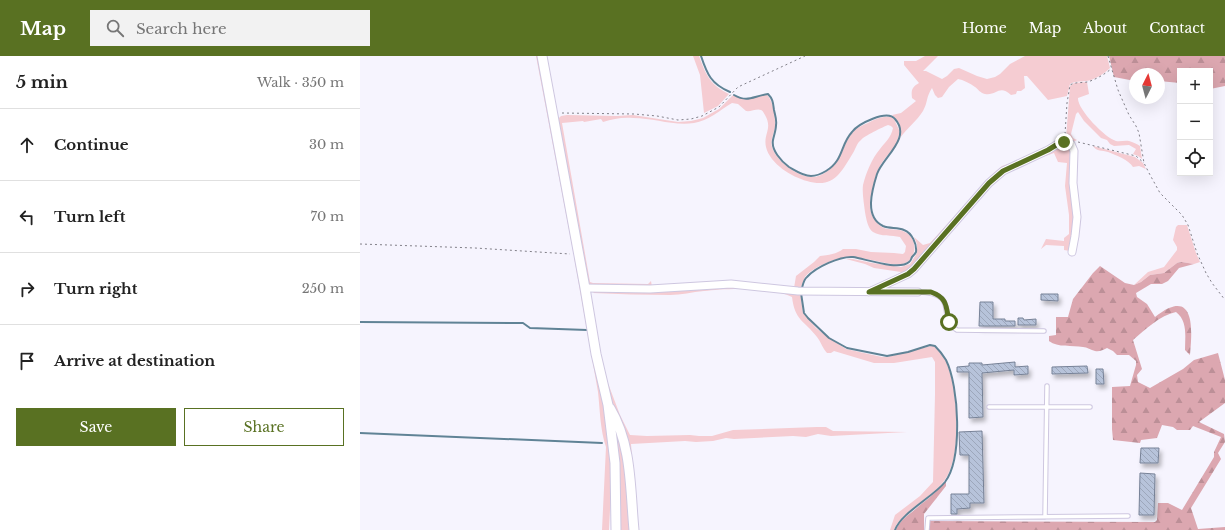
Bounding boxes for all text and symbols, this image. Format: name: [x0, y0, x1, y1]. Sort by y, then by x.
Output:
search box: [90, 10, 370, 46]
text: Map: [20, 17, 66, 40]
icon: search: [104, 17, 126, 39]
text: Search here: [136, 19, 227, 38]
text: Home: [962, 19, 1007, 37]
text: Map: [1029, 19, 1061, 37]
text: About: [1083, 19, 1127, 37]
text: Contact: [1149, 19, 1205, 37]
north arrow: [1129, 68, 1165, 104]
map controls: [1177, 68, 1213, 176]
button: +: [1177, 68, 1213, 104]
text: 5 min: [16, 72, 68, 93]
text: Walk · 350 m: [257, 74, 344, 91]
button: −: [1177, 104, 1213, 140]
route end: [1055, 133, 1073, 151]
icon: ahead: [16, 134, 38, 156]
text: Continue: [54, 135, 129, 154]
text: 30 m: [309, 136, 344, 153]
button: locate: [1177, 140, 1213, 176]
icon: left: [16, 206, 38, 228]
text: Turn left: [54, 207, 125, 226]
text: 70 m: [311, 208, 344, 225]
icon: right: [16, 278, 38, 300]
text: Turn right: [54, 279, 137, 298]
text: 250 m: [302, 280, 344, 297]
route start: [940, 313, 958, 331]
icon: arrive: [16, 350, 38, 372]
text: Arrive at destination: [54, 351, 215, 370]
button: Save: [16, 408, 176, 446]
button: Share: [184, 408, 344, 446]

